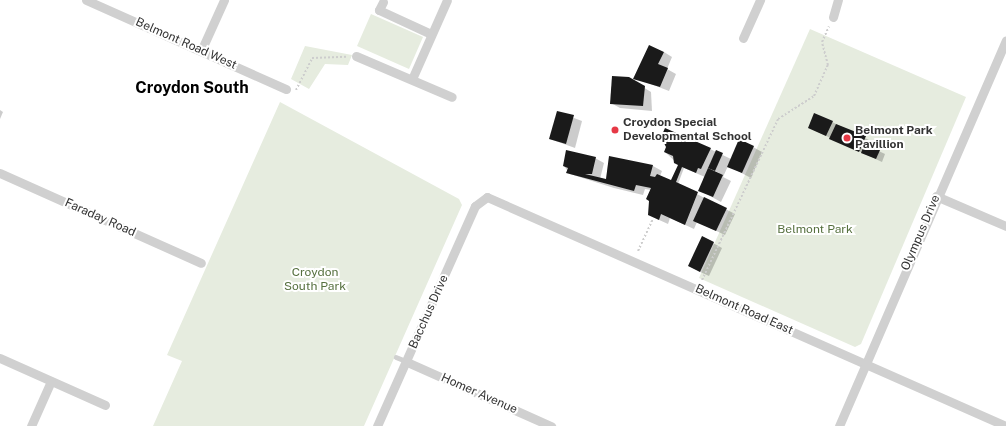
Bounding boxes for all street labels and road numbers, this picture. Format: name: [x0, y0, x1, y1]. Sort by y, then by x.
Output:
street label: Belmont Road West: [133, 15, 239, 73]
street label: Olympus Drive: [899, 193, 943, 273]
street label: Faraday Road: [62, 196, 138, 240]
street label: Bacchus Drive: [406, 273, 452, 351]
street label: Belmont Road East: [693, 282, 795, 338]
street label: Homer Avenue: [439, 371, 519, 417]

